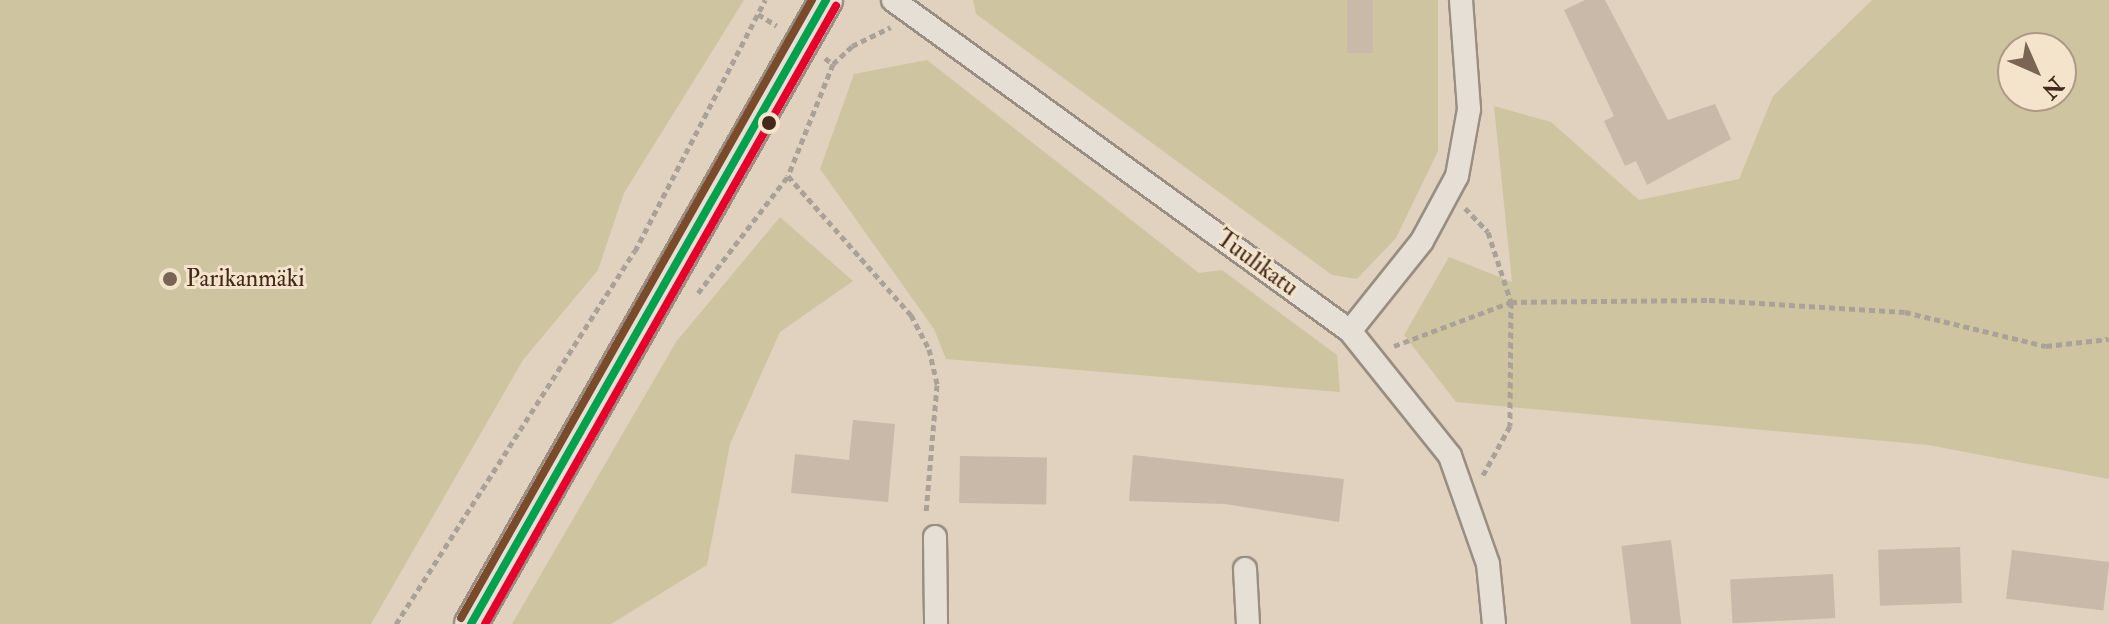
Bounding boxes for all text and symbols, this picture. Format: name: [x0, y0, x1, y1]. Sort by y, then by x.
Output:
north arrow: [1997, 32, 2077, 112]
text: N: [2036, 71, 2069, 104]
unlabelled marker: [761, 115, 777, 131]
street label: Tuulikatu: [1210, 224, 1304, 302]
place label: Parikanmäki: [186, 265, 305, 293]
marker: Parikanmäki: [161, 270, 179, 288]

